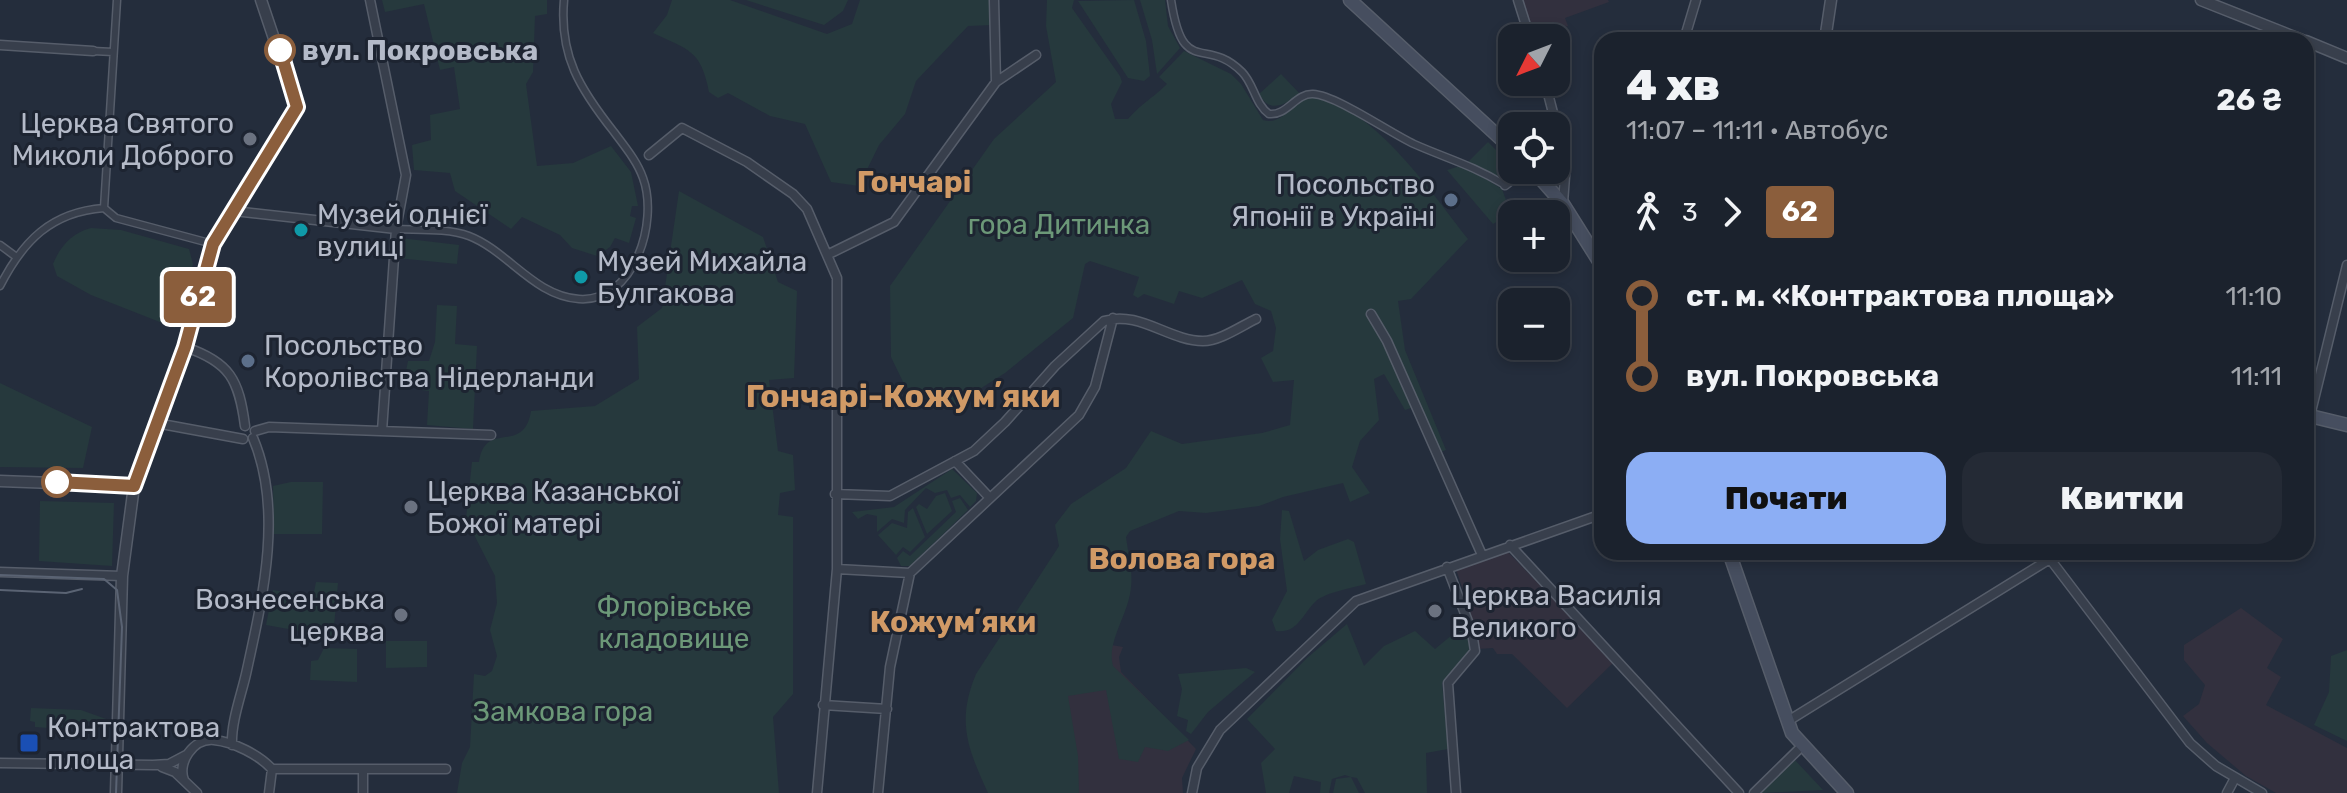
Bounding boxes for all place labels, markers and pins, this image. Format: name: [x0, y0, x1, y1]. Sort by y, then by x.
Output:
place label: вул. Покровська: [302, 34, 538, 67]
marker: вул. Покровська: [265, 35, 295, 65]
place label: Церква Святого Миколи Доброго: [12, 107, 234, 172]
marker: Церква Святого Миколи Доброго: [241, 130, 259, 148]
place label: Посольство Японії в Україні: [1231, 168, 1435, 233]
marker: Посольство Японії в Україні: [1442, 191, 1460, 209]
place label: Музей однієї вулиці: [317, 198, 489, 263]
marker: Музей однієї вулиці: [292, 221, 310, 239]
place label: Музей Михайла Булгакова: [597, 245, 807, 310]
marker: Музей Михайла Булгакова: [572, 268, 590, 286]
place label: Посольство Королівства Нідерланди: [264, 329, 595, 394]
marker: Посольство Королівства Нідерланди: [239, 352, 257, 370]
unlabelled marker: [42, 467, 72, 497]
place label: Церква Казанської Божої матері: [427, 475, 681, 540]
marker: Церква Казанської Божої матері: [402, 498, 420, 516]
place label: Церква Василія Великого: [1451, 579, 1662, 644]
place label: Вознесенська церква: [195, 583, 385, 648]
marker: Церква Василія Великого: [1426, 602, 1444, 620]
marker: Вознесенська церква: [392, 606, 410, 624]
place label: Контрактова площа: [47, 711, 220, 776]
marker: Контрактова площа: [18, 732, 40, 754]

